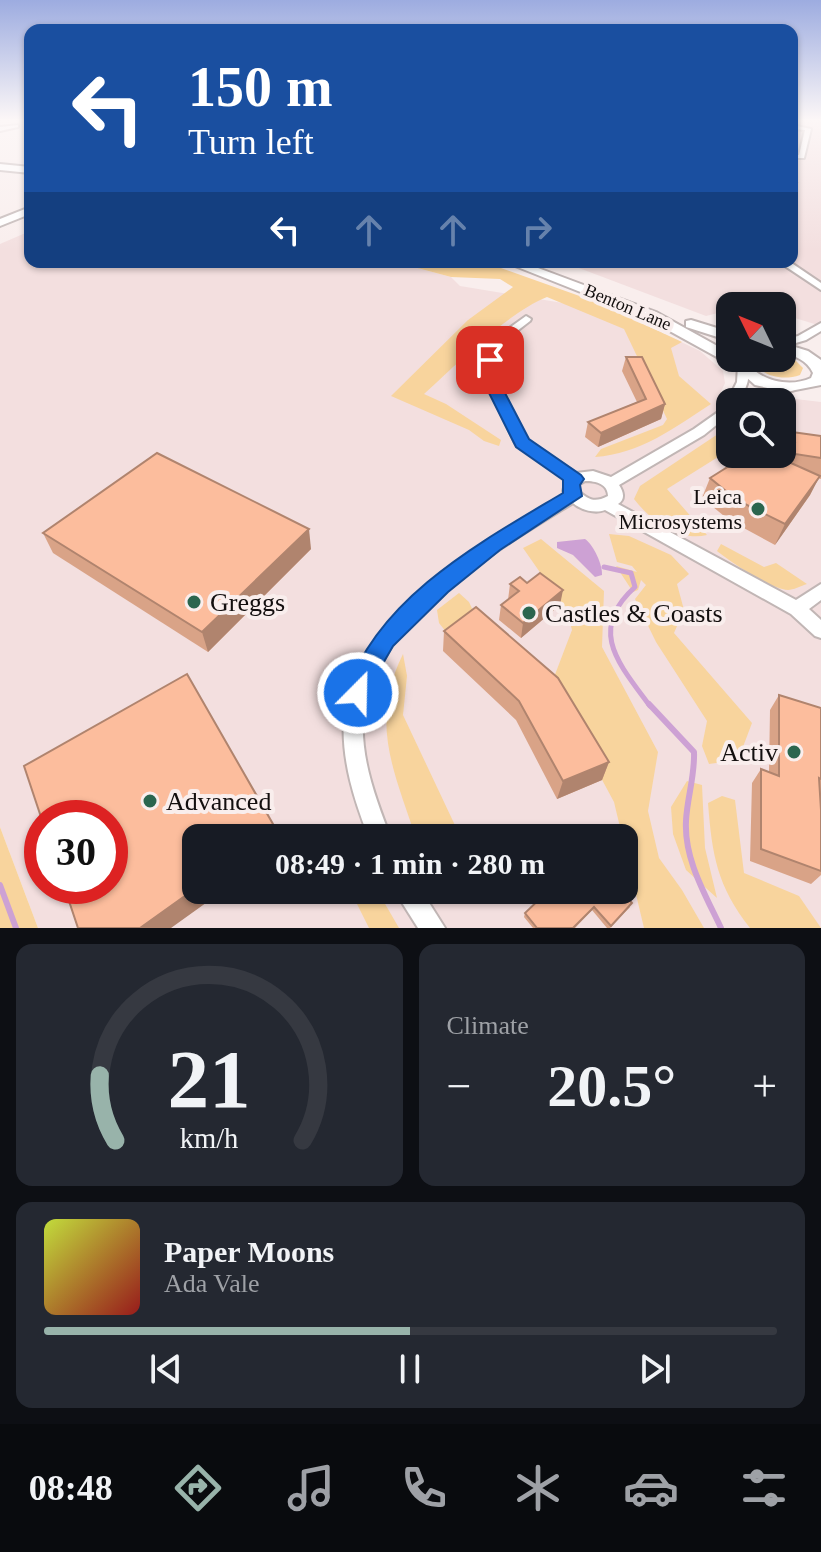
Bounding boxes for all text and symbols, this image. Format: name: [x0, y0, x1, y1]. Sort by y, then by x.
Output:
icon: left: [56, 56, 160, 160]
text: 150 m: [188, 56, 333, 118]
text: Turn left: [188, 122, 314, 162]
icon: left: [263, 208, 307, 252]
icon: ahead: [347, 208, 391, 252]
icon: ahead: [431, 208, 475, 252]
icon: right: [515, 208, 559, 252]
street label: Benton Lane: [582, 280, 674, 334]
north arrow: [716, 292, 796, 372]
map controls: [716, 292, 796, 468]
pin: [456, 326, 524, 394]
icon: arrive: [468, 338, 512, 382]
button: search: [716, 388, 796, 468]
place label: Leica Microsystems: [619, 484, 742, 534]
marker: Leica Microsystems: [749, 500, 767, 518]
place label: Greggs: [210, 588, 285, 617]
marker: Greggs: [185, 593, 203, 611]
place label: Castles & Coasts: [545, 599, 723, 628]
marker: Castles & Coasts: [520, 604, 538, 622]
position arrow: [316, 651, 400, 735]
place label: Activ: [720, 738, 778, 767]
marker: Activ: [785, 743, 803, 761]
place label: Advanced: [166, 787, 271, 816]
marker: Advanced: [141, 792, 159, 810]
speed limit sign: 30: [24, 800, 128, 904]
text: 08:49 · 1 min · 280 m: [275, 847, 545, 880]
text: Climate: [447, 1011, 529, 1040]
text: 21: [168, 1033, 251, 1125]
text: 20.5°: [547, 1053, 676, 1119]
text: −: [447, 1062, 471, 1111]
text: +: [752, 1062, 777, 1111]
text: km/h: [180, 1123, 239, 1154]
text: Paper Moons: [164, 1235, 334, 1268]
text: Ada Vale: [164, 1269, 260, 1298]
icon: previous: [144, 1347, 188, 1391]
icon: pause: [388, 1347, 432, 1391]
icon: next: [633, 1347, 677, 1391]
icon: directions: [170, 1460, 226, 1516]
icon: music: [283, 1460, 339, 1516]
icon: phone: [396, 1460, 452, 1516]
icon: climate: [510, 1460, 566, 1516]
icon: car: [623, 1460, 679, 1516]
icon: filters: [736, 1460, 792, 1516]
text: 08:48: [29, 1468, 113, 1508]

